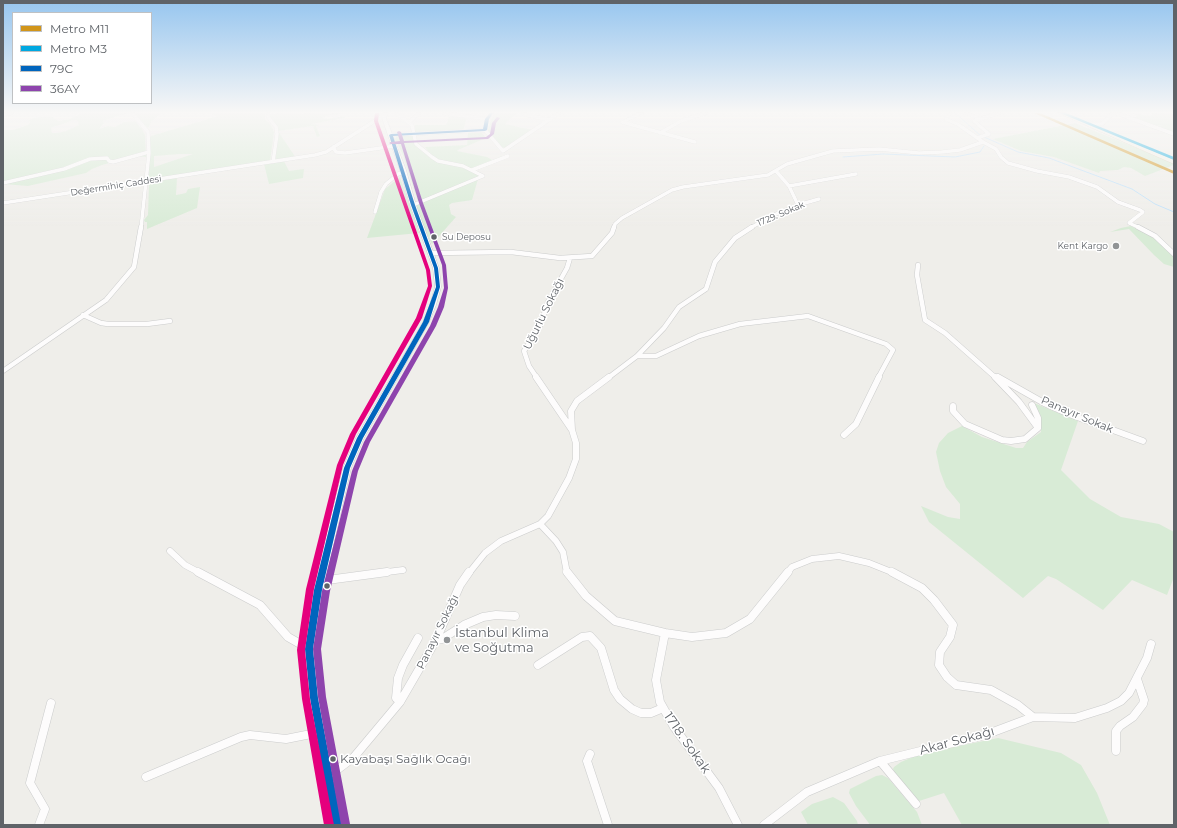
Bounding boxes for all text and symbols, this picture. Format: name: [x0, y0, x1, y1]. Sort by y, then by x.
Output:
legend: [12, 12, 152, 104]
text: Metro M11: [50, 21, 109, 36]
text: Metro M3: [50, 41, 107, 56]
text: 79C: [50, 61, 73, 76]
text: 36AY: [50, 81, 80, 96]
street label: Değermihiç Caddesi: [70, 173, 162, 199]
street label: 1729. Sokak: [756, 199, 806, 229]
marker: Su Deposu: [429, 232, 439, 242]
place label: Su Deposu: [442, 232, 491, 242]
place label: Kent Kargo: [1057, 241, 1108, 251]
marker: Kent Kargo: [1111, 241, 1121, 251]
street label: Uğurlu Sokağı: [521, 276, 567, 352]
street label: Panayır Sokak: [1039, 394, 1115, 436]
unlabelled marker: [322, 581, 332, 591]
street label: Panayır Sokağı: [414, 593, 462, 671]
place label: İstanbul Klima ve Soğutma: [455, 625, 549, 656]
marker: İstanbul Klima ve Soğutma: [442, 635, 452, 645]
street label: 1718. Sokak: [660, 709, 714, 777]
street label: Akar Sokağı: [918, 723, 996, 759]
place label: Kayabaşı Sağlık Ocağı: [340, 752, 471, 766]
marker: Kayabaşı Sağlık Ocağı: [328, 754, 338, 764]

